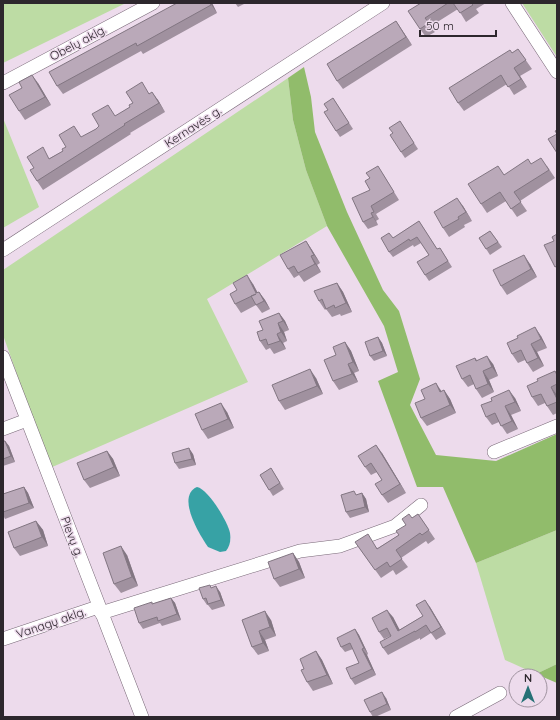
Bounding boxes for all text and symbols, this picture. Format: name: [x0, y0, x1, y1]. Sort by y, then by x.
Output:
scale bar: [420, 12, 496, 38]
text: 50 m: [426, 18, 454, 33]
street label: Obelų aklg.: [47, 21, 109, 64]
street label: Kernavės g.: [161, 103, 224, 151]
street label: Pievų g.: [58, 514, 87, 559]
street label: Vanagų aklg.: [14, 604, 88, 641]
north arrow: [508, 668, 548, 708]
text: N: [524, 671, 532, 685]

